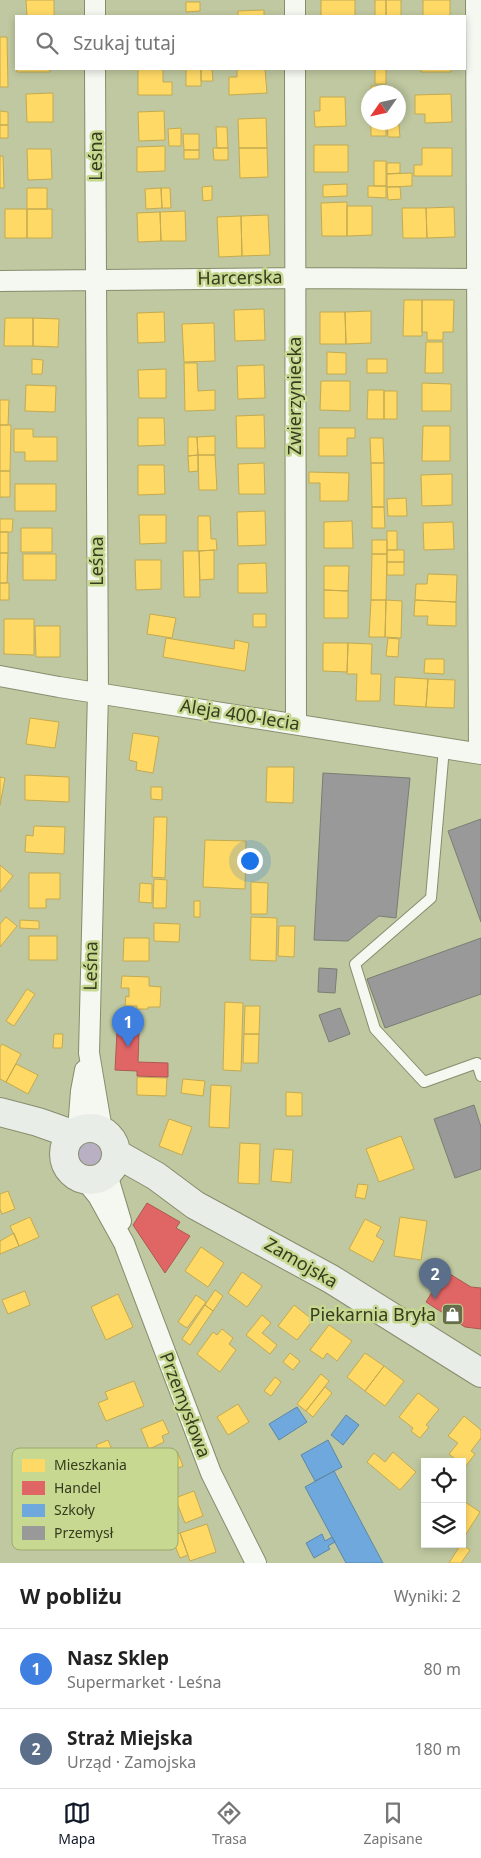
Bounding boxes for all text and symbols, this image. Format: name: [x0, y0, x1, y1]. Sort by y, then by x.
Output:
search box: [15, 15, 466, 70]
icon: search: [33, 29, 61, 57]
text: Szukaj tutaj: [73, 30, 176, 56]
north arrow: [361, 85, 406, 130]
street label: Leśna: [83, 131, 107, 181]
street label: Harcerska: [197, 264, 283, 290]
street label: Zwierzyniecka: [282, 337, 306, 455]
street label: Leśna: [84, 536, 108, 586]
street label: Aleja 400-lecia: [179, 693, 302, 735]
your location: [237, 848, 263, 874]
street label: Leśna: [78, 941, 102, 991]
pin: 1: [112, 1006, 144, 1047]
street label: Zamojska: [260, 1231, 343, 1293]
pin: 2: [419, 1258, 451, 1299]
place label: Piekarnia Bryła: [310, 1302, 436, 1326]
shop icon: Piekarnia Bryła: [440, 1303, 464, 1327]
street label: Przemysłowa: [155, 1349, 217, 1461]
legend: [12, 1448, 178, 1550]
text: Mieszkania: [54, 1455, 127, 1474]
map controls: [421, 1458, 466, 1548]
button: locate: [421, 1458, 466, 1503]
text: Handel: [54, 1478, 101, 1497]
text: Szkoły: [54, 1500, 96, 1519]
button: layers: [421, 1503, 466, 1548]
text: Przemysł: [54, 1523, 114, 1542]
text: W pobliżu: [20, 1582, 122, 1610]
text: Wyniki: 2: [394, 1585, 461, 1607]
text: Nasz Sklep: [67, 1645, 169, 1671]
text: 1: [31, 1658, 41, 1680]
text: 80 m: [424, 1658, 461, 1680]
text: Supermarket · Leśna: [67, 1671, 222, 1693]
text: Straż Miejska: [67, 1725, 193, 1751]
text: 2: [31, 1738, 41, 1760]
text: 180 m: [414, 1738, 461, 1760]
text: Urząd · Zamojska: [67, 1751, 196, 1773]
tab: Mapa: [58, 1799, 95, 1848]
tab: Trasa: [212, 1799, 247, 1848]
tab: Zapisane: [363, 1799, 423, 1848]

